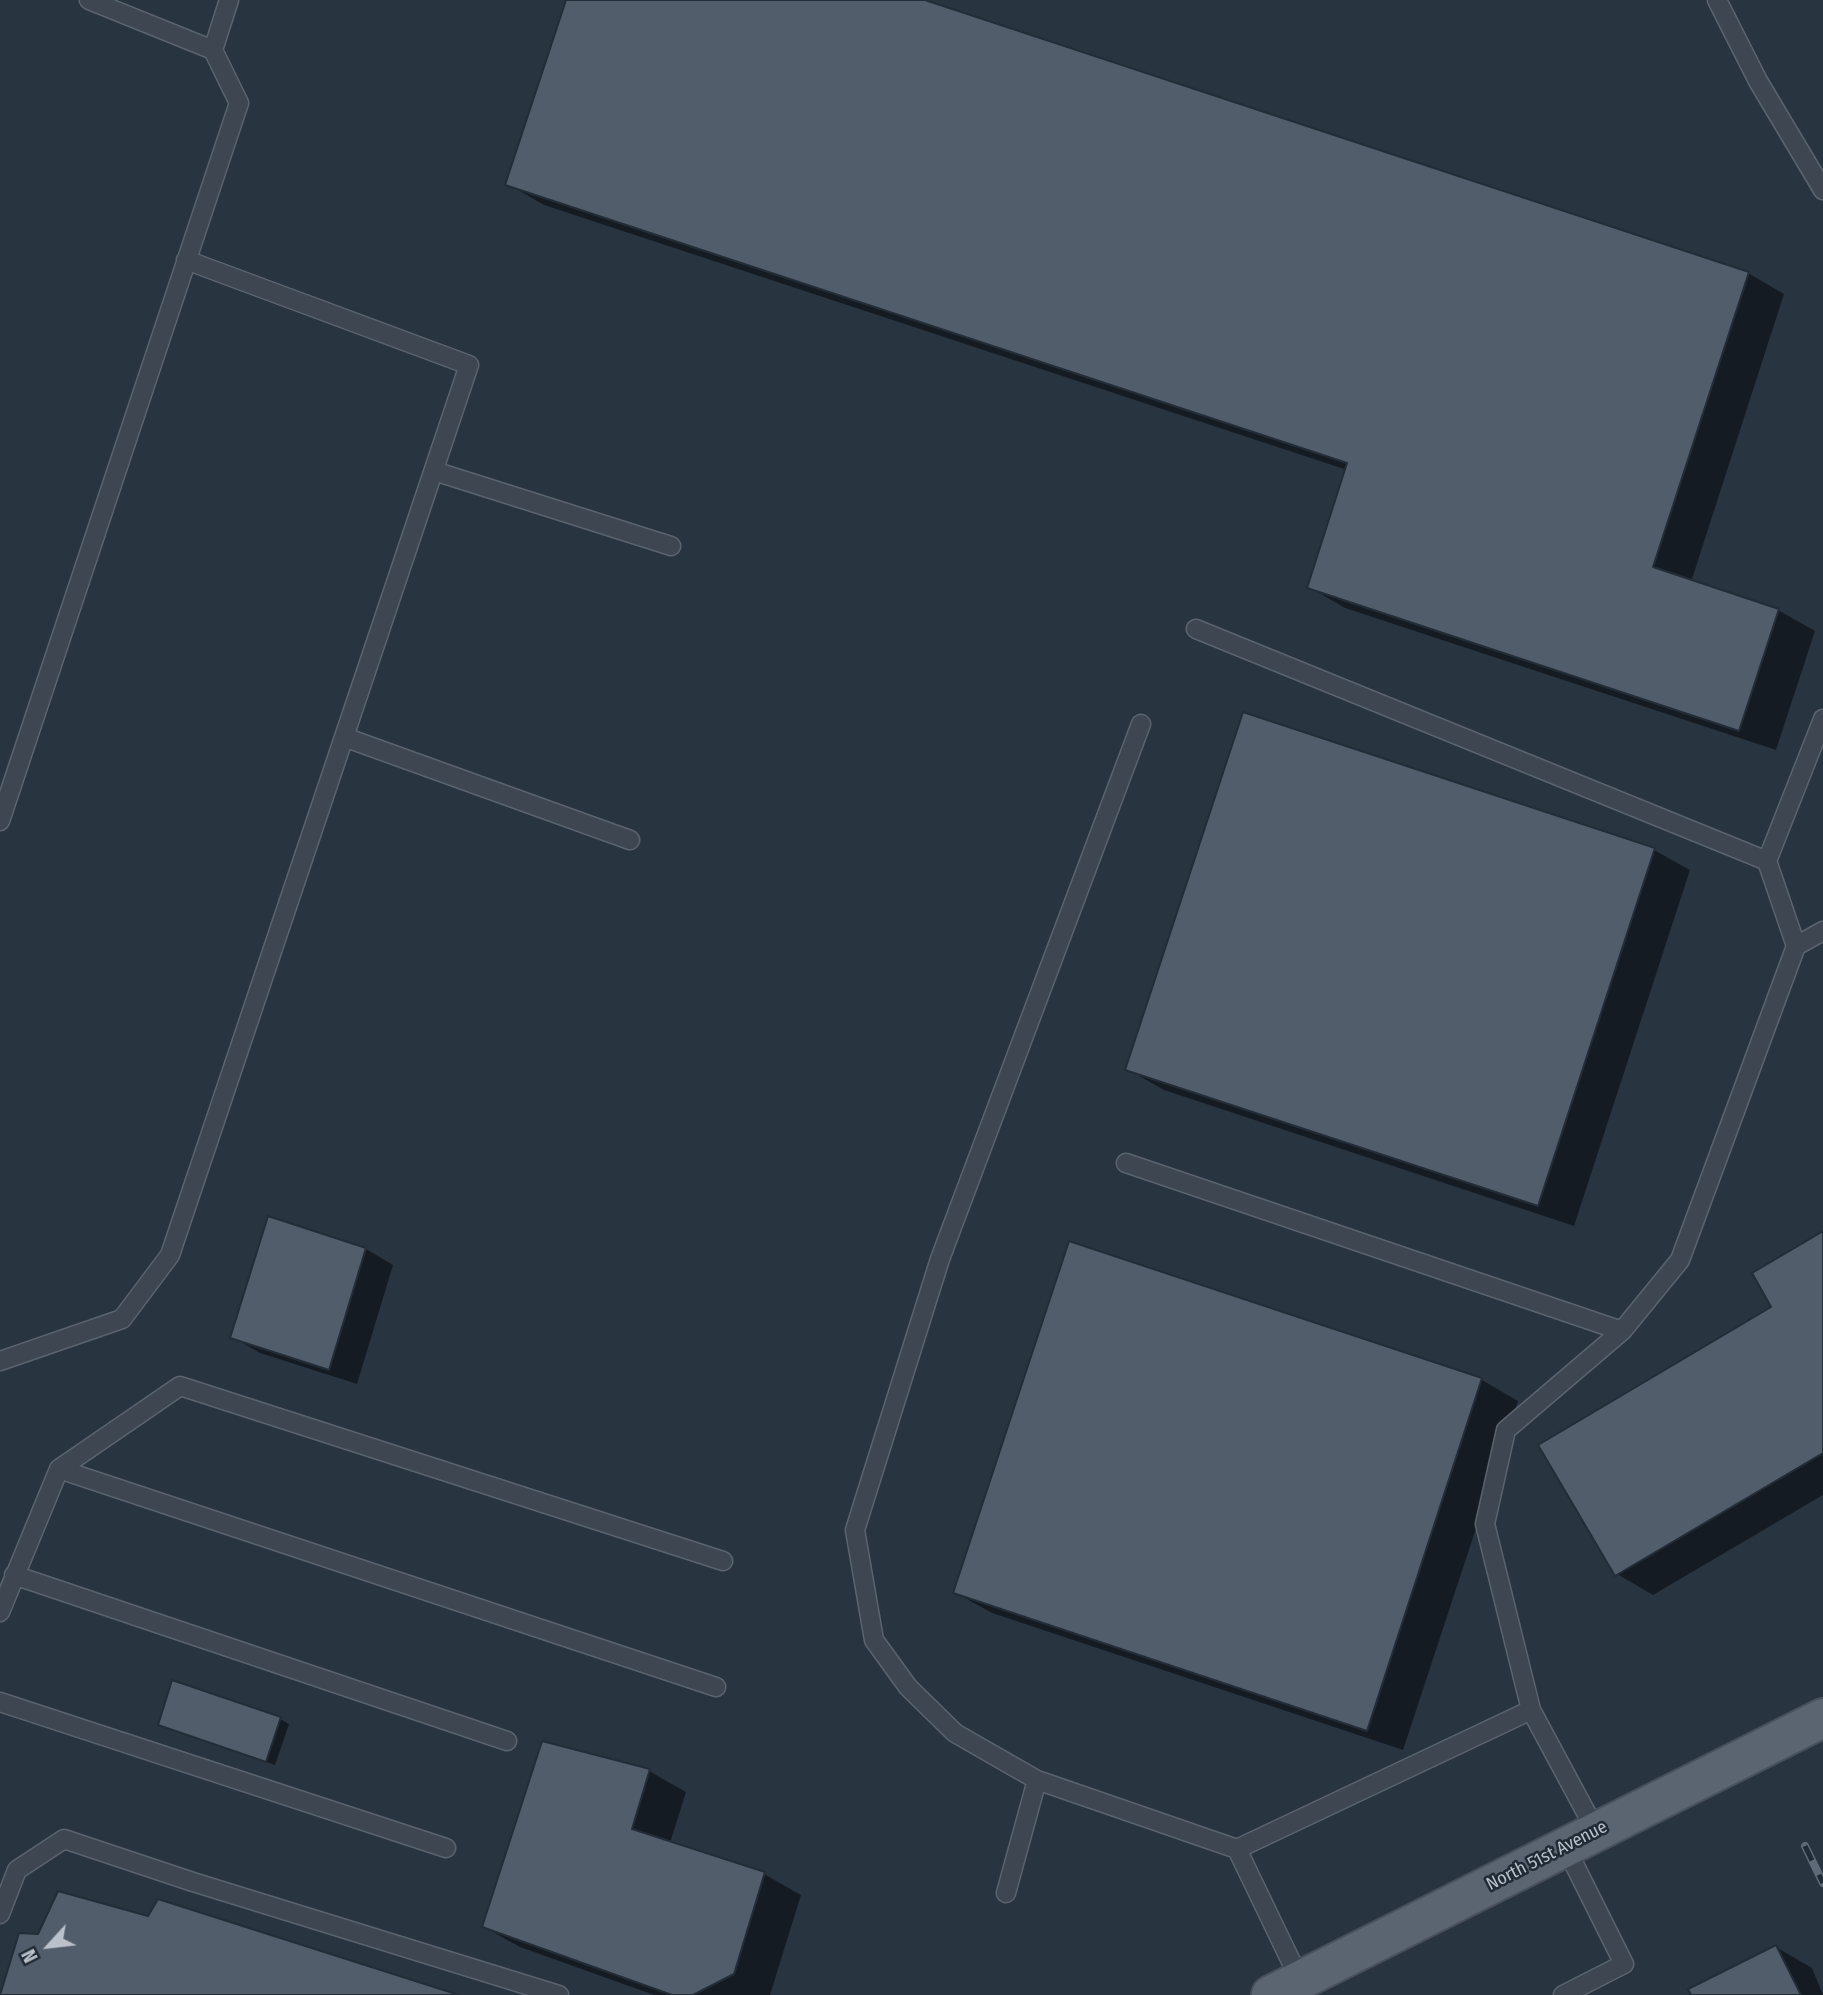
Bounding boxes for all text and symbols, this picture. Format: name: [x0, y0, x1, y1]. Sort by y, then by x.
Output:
street label: North 51st Avenue: [1483, 1816, 1611, 1896]
north arrow: [14, 1911, 84, 1981]
text: N: [17, 1945, 43, 1966]

